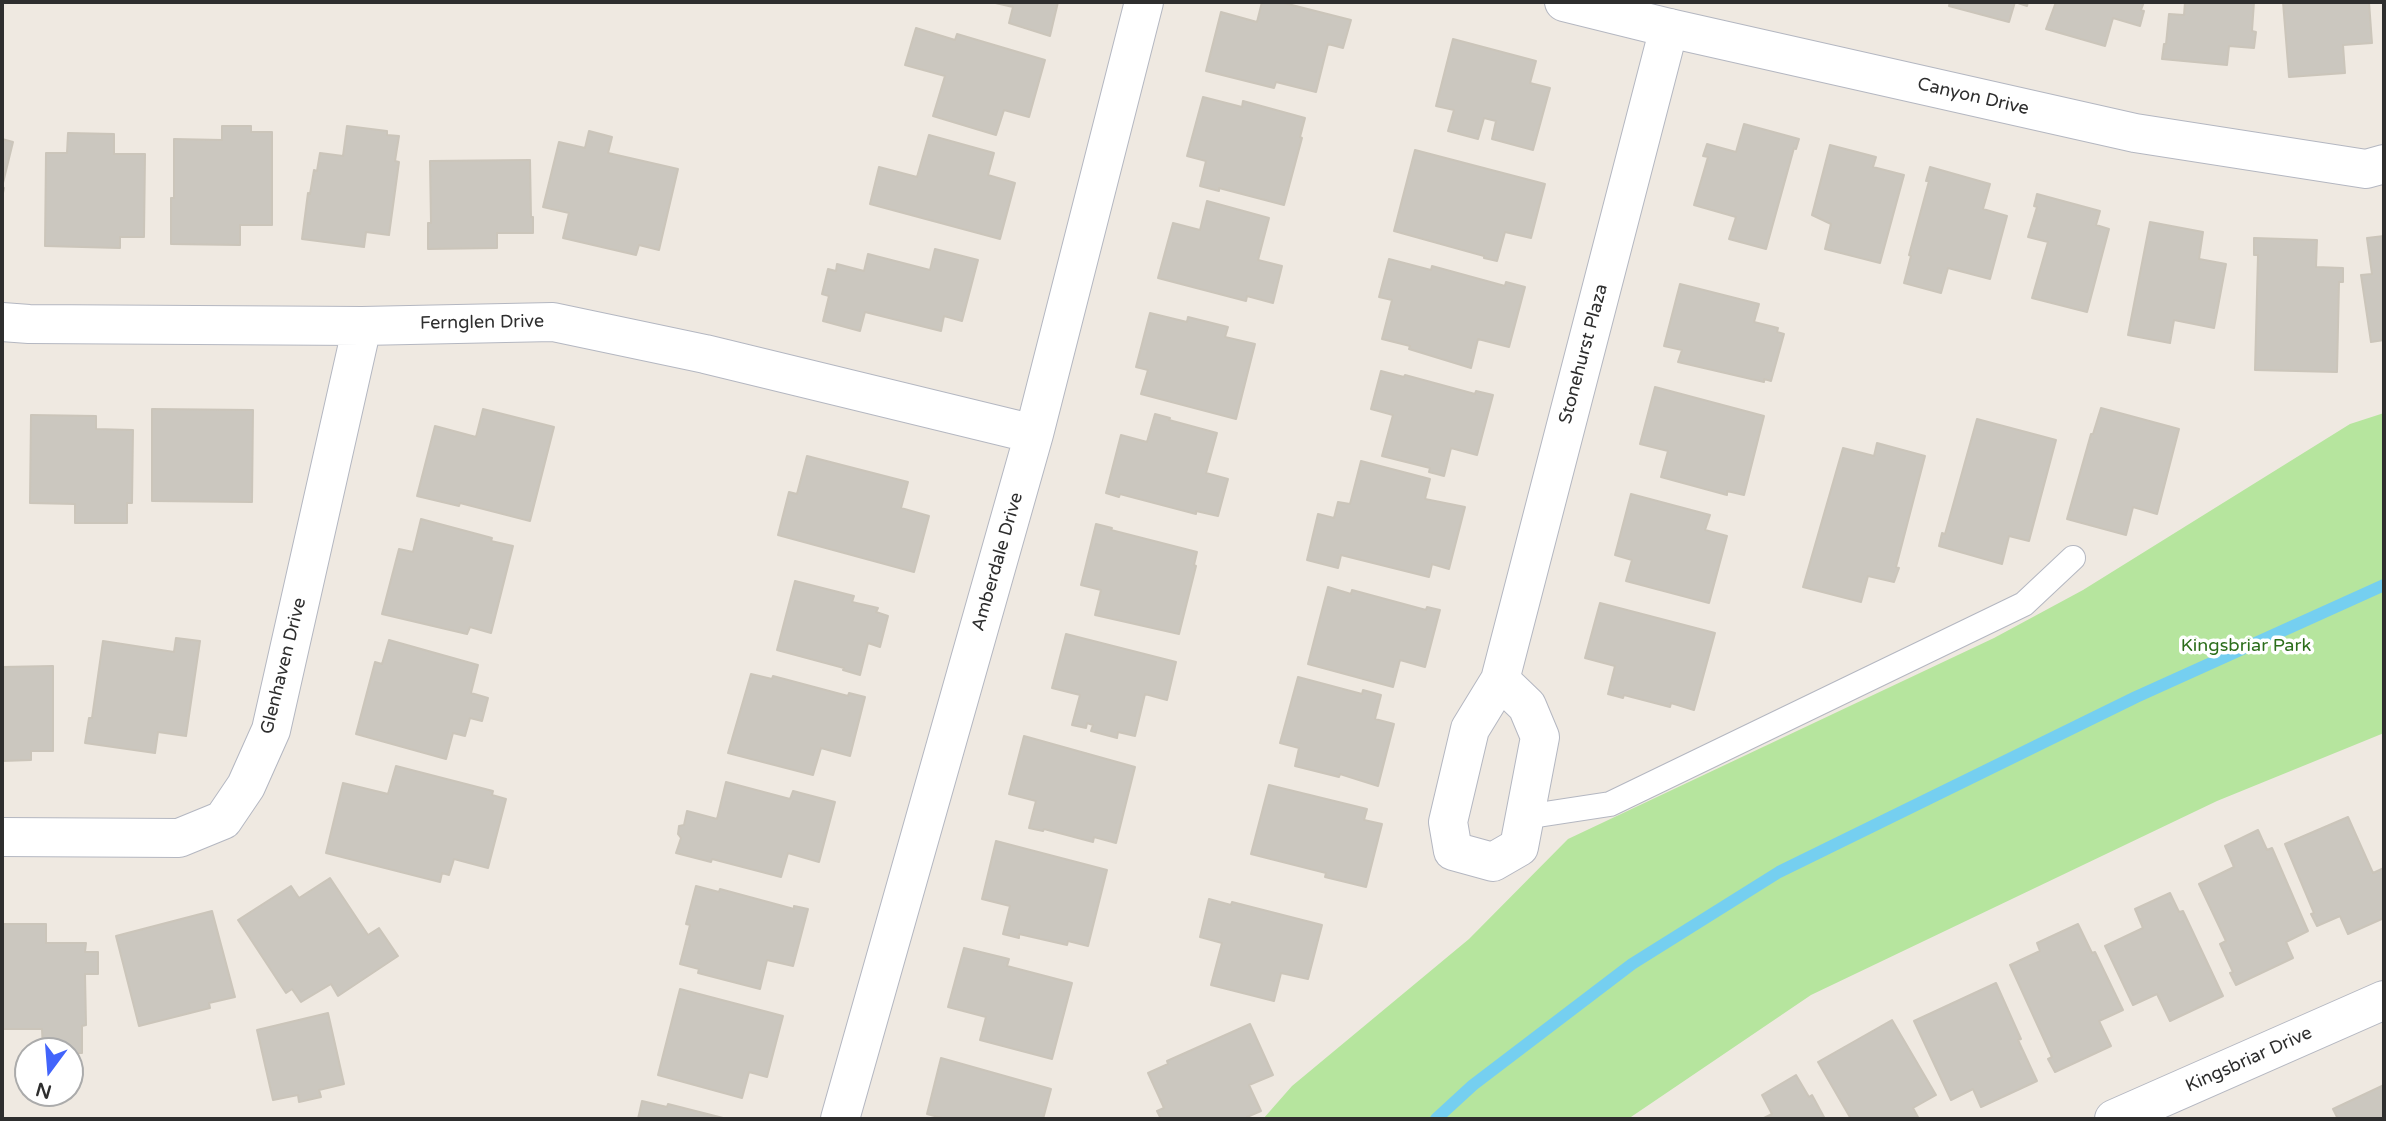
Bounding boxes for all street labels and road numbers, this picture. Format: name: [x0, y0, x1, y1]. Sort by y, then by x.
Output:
street label: Canyon Drive: [1915, 74, 2031, 120]
street label: Stonehurst Plaza: [1555, 282, 1613, 426]
street label: Fernglen Drive: [420, 311, 544, 335]
street label: Amberdale Drive: [968, 490, 1028, 634]
street label: Glenhaven Drive: [257, 596, 311, 736]
street label: Kingsbriar Drive: [2182, 1022, 2316, 1098]

